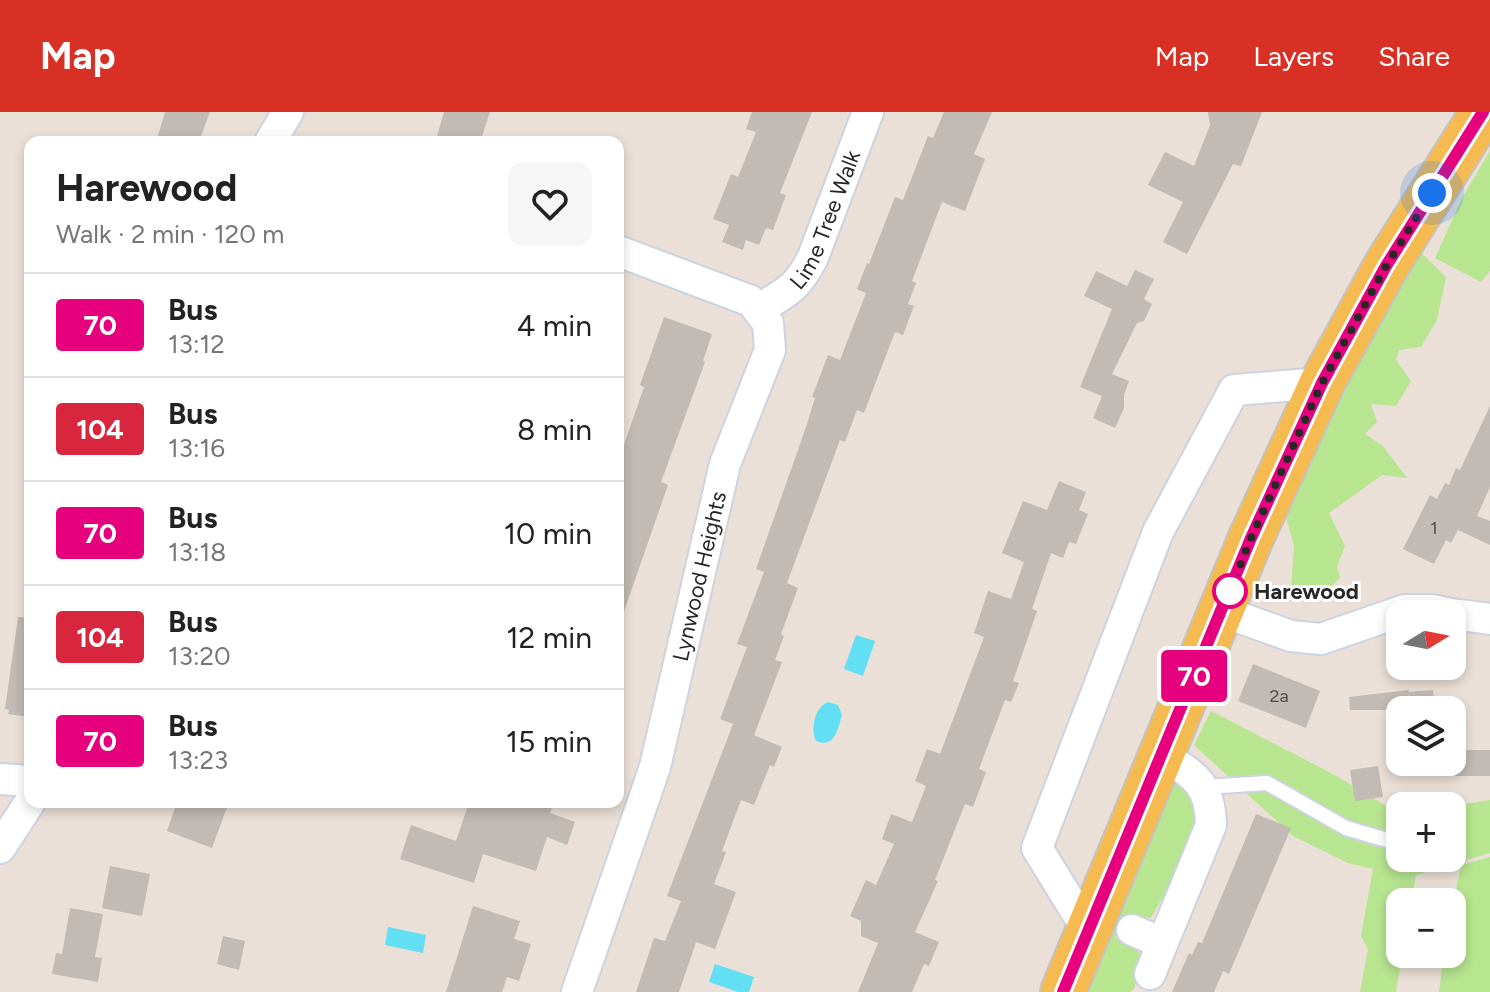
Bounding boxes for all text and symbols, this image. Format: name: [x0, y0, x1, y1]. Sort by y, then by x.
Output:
text: Map: [40, 33, 116, 79]
text: Map: [1155, 39, 1209, 73]
text: Layers: [1253, 39, 1334, 73]
text: Share: [1378, 39, 1450, 73]
street label: Lime Tree Walk: [784, 146, 866, 295]
button: heart: [508, 162, 592, 246]
text: Harewood: [56, 165, 237, 211]
your location: [1412, 173, 1452, 213]
text: Walk · 2 min · 120 m: [56, 218, 285, 250]
text: Bus: [168, 291, 217, 328]
text: 4 min: [517, 307, 592, 344]
text: 70: [83, 308, 117, 342]
text: 13:12: [168, 328, 225, 360]
text: Bus: [168, 395, 217, 432]
text: 8 min: [517, 411, 592, 448]
text: 104: [76, 412, 124, 446]
text: 13:16: [168, 432, 225, 464]
street label: Lynwood Heights: [667, 489, 732, 664]
text: Bus: [168, 499, 217, 536]
text: 10 min: [504, 515, 592, 552]
text: 70: [83, 516, 117, 550]
house number: 1: [1430, 517, 1438, 539]
text: 13:18: [168, 536, 226, 568]
marker: Harewood: [1213, 574, 1247, 608]
place label: Harewood: [1254, 578, 1359, 605]
north arrow: [1386, 600, 1466, 680]
map controls: [1386, 600, 1466, 968]
text: Bus: [168, 603, 217, 640]
text: 12 min: [506, 619, 592, 656]
text: 104: [76, 620, 124, 654]
text: 13:20: [168, 640, 231, 672]
line badge: 70: [1158, 650, 1230, 702]
text: 70: [1177, 659, 1211, 693]
house number: 2a: [1269, 685, 1289, 707]
button: layers: [1386, 696, 1466, 776]
text: Bus: [168, 707, 217, 744]
text: 15 min: [506, 723, 592, 760]
text: 70: [83, 724, 117, 758]
text: 13:23: [168, 744, 228, 776]
button: +: [1386, 792, 1466, 872]
button: −: [1386, 888, 1466, 968]

